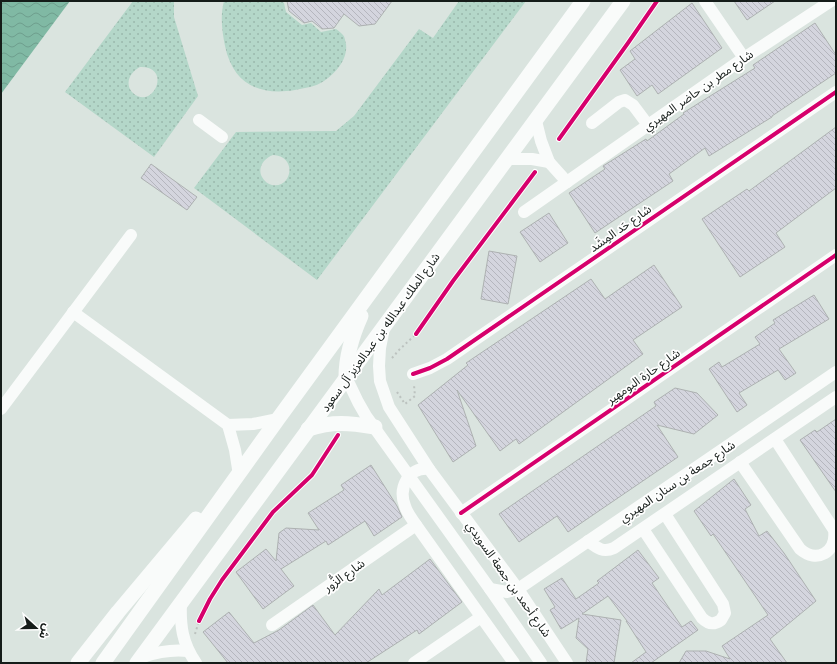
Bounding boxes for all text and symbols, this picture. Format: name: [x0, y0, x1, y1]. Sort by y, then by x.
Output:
street label: شارع مطر بن حاضر المهيري: [640, 46, 757, 136]
street label: شارع حَد المِشَد: [586, 201, 655, 257]
street label: شارع الملك عبدالله بن عبدالعزيز آل سعود: [317, 250, 444, 416]
street label: شارع حارة البومهير: [603, 345, 684, 409]
street label: شارع جمعة بن سنان المهيري: [616, 437, 739, 528]
street label: شارع أحمد بن جمعة السويدي: [461, 518, 555, 641]
street label: شارع الزُّور: [319, 554, 369, 597]
north arrow: [16, 608, 56, 648]
text: ش: [36, 622, 55, 641]

